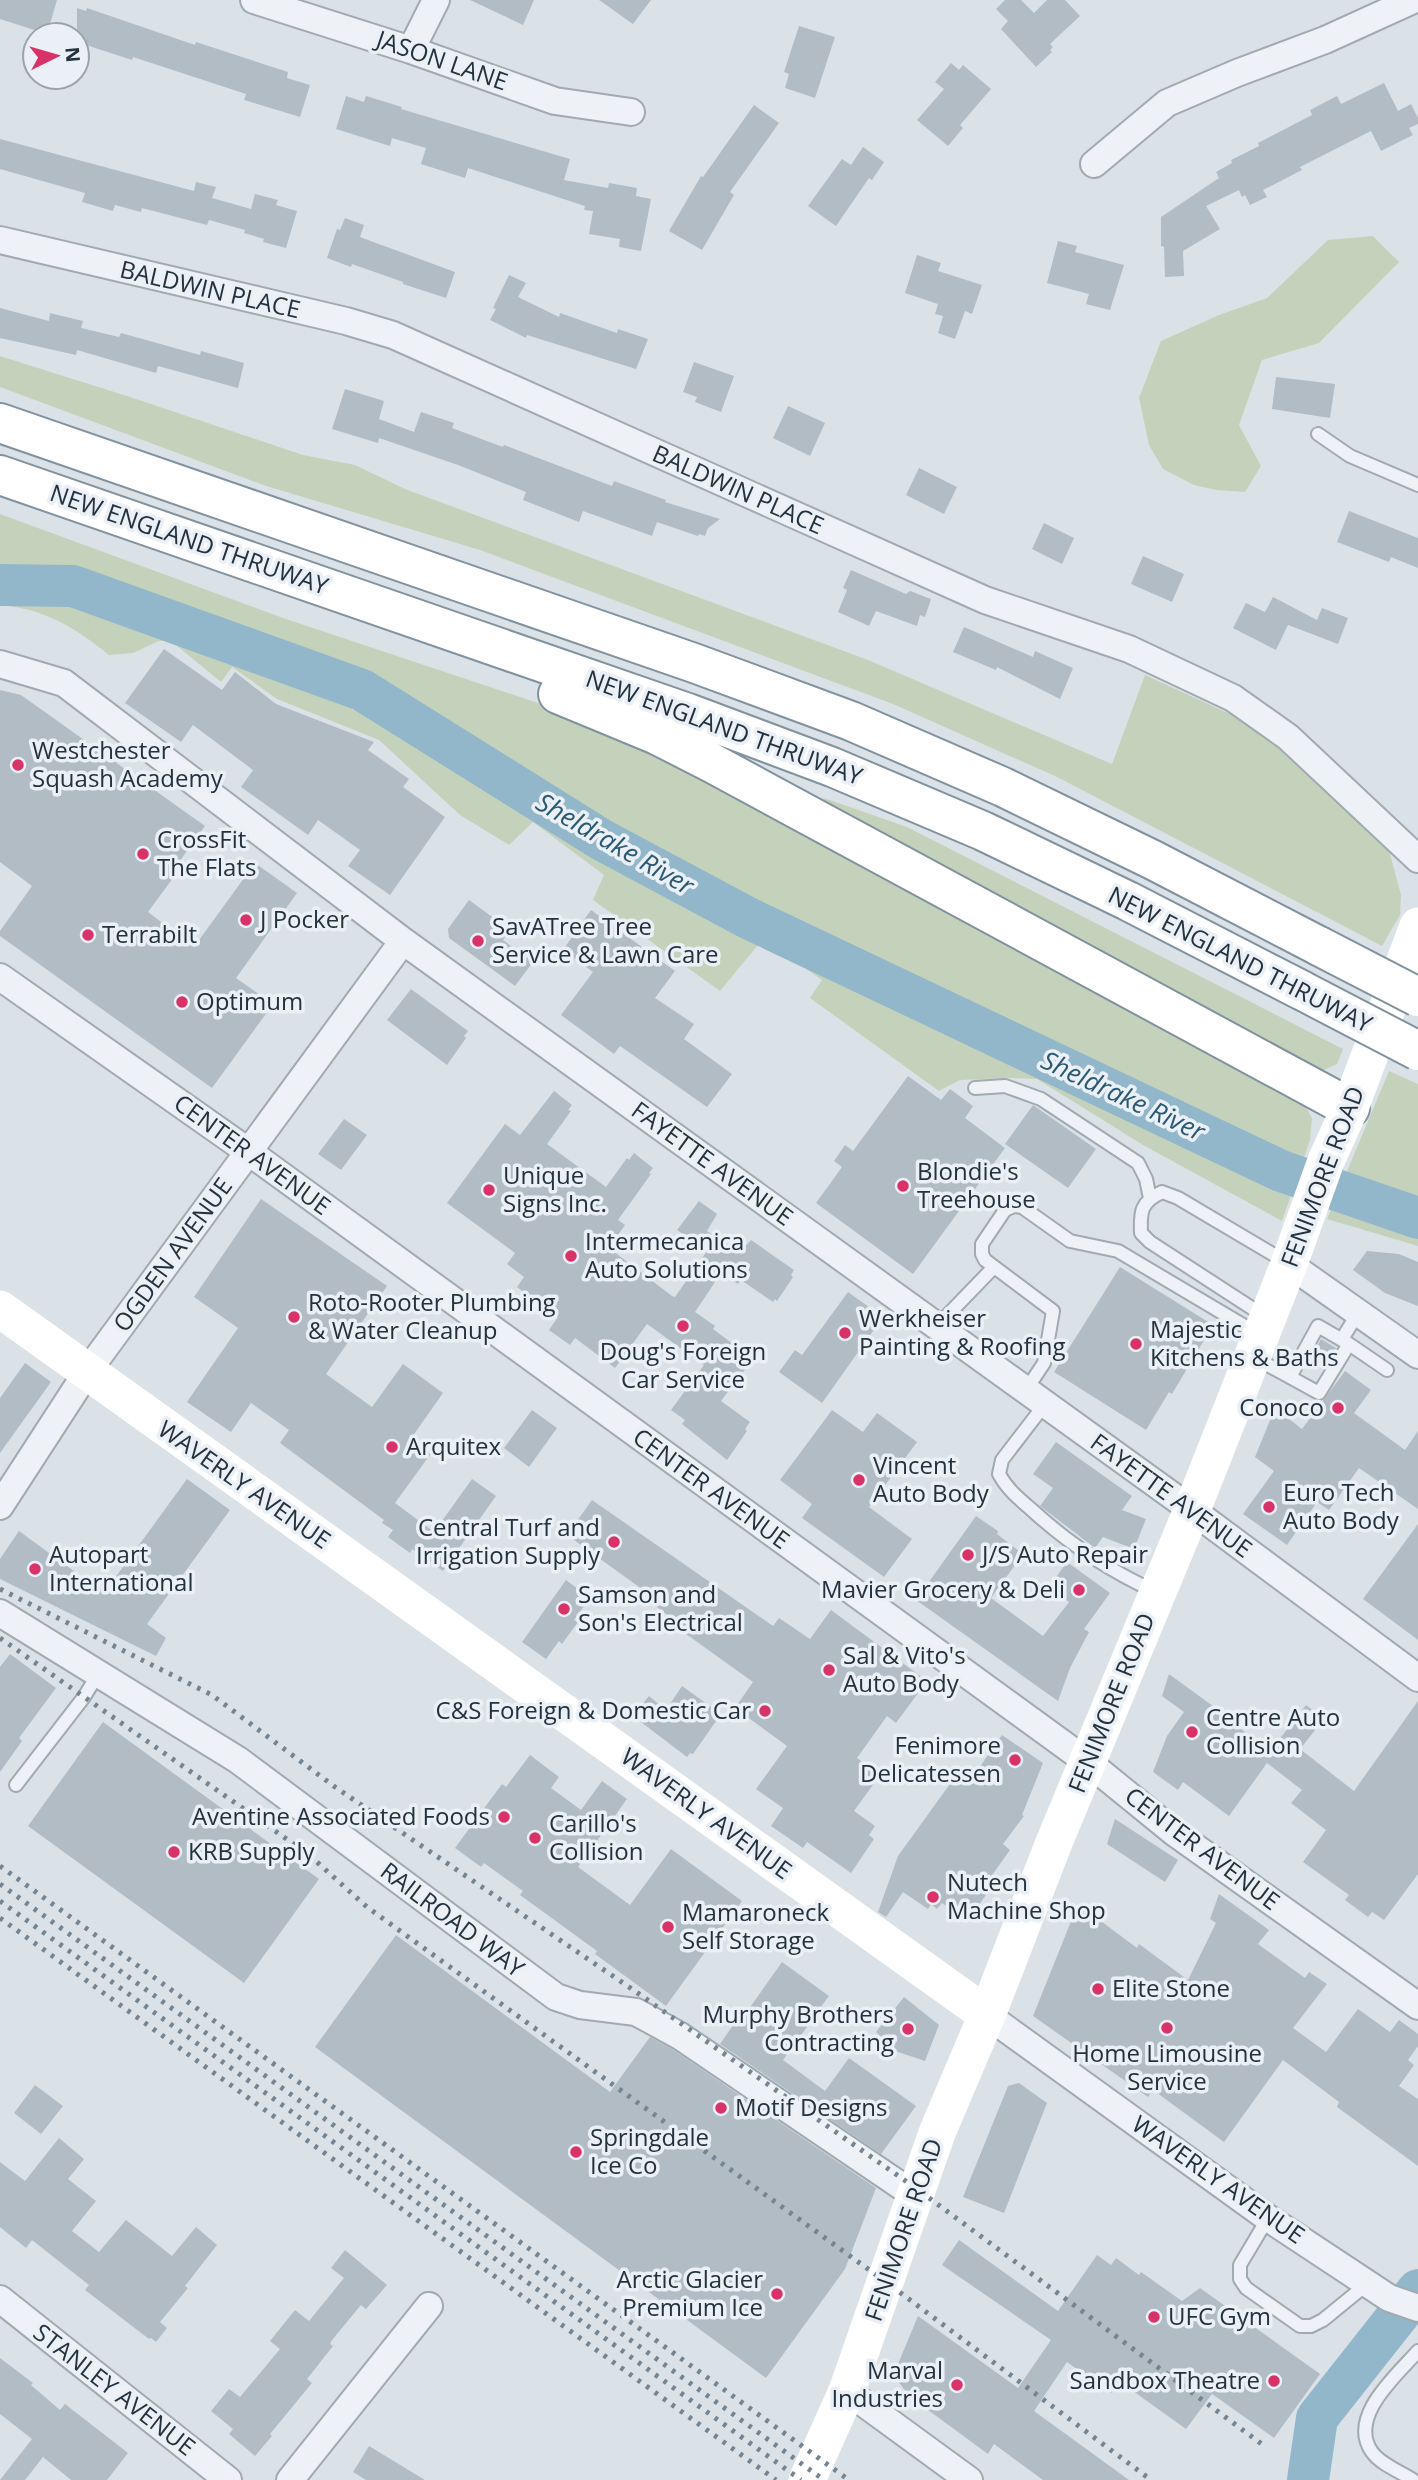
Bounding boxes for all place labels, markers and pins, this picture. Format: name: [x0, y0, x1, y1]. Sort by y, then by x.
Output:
place label: Westchester Squash Academy: [32, 733, 224, 794]
marker: Westchester Squash Academy: [10, 757, 26, 773]
place label: CrossFit The Flats: [157, 822, 256, 883]
marker: CrossFit The Flats: [135, 846, 151, 862]
place label: J Pocker: [258, 902, 349, 935]
place label: SavATree Tree Service & Lawn Care: [492, 909, 719, 970]
marker: J Pocker: [238, 912, 254, 928]
place label: Terrabilt: [102, 917, 197, 950]
marker: Terrabilt: [80, 927, 96, 943]
marker: SavATree Tree Service & Lawn Care: [470, 933, 486, 949]
place label: Optimum: [196, 984, 303, 1017]
marker: Optimum: [174, 994, 190, 1010]
place label: Blondie's Treehouse: [917, 1154, 1036, 1215]
place label: Unique Signs Inc.: [503, 1158, 607, 1219]
marker: Blondie's Treehouse: [895, 1178, 911, 1194]
marker: Unique Signs Inc.: [481, 1182, 497, 1198]
place label: Intermecanica Auto Solutions: [585, 1224, 748, 1285]
marker: Intermecanica Auto Solutions: [563, 1248, 579, 1264]
place label: Roto-Rooter Plumbing & Water Cleanup: [308, 1285, 556, 1346]
place label: Werkheiser Painting & Roofing: [859, 1301, 1065, 1362]
marker: Roto-Rooter Plumbing & Water Cleanup: [286, 1309, 302, 1325]
place label: Majestic Kitchens & Baths: [1150, 1312, 1339, 1373]
marker: Doug's Foreign Car Service: [675, 1318, 691, 1334]
marker: Werkheiser Painting & Roofing: [837, 1325, 853, 1341]
place label: Doug's Foreign Car Service: [600, 1334, 766, 1395]
marker: Majestic Kitchens & Baths: [1128, 1336, 1144, 1352]
place label: Conoco: [1239, 1390, 1324, 1423]
marker: Conoco: [1330, 1400, 1346, 1416]
place label: Arquitex: [406, 1429, 501, 1462]
marker: Arquitex: [384, 1439, 400, 1455]
place label: Vincent Auto Body: [873, 1448, 990, 1509]
marker: Vincent Auto Body: [851, 1472, 867, 1488]
place label: Euro Tech Auto Body: [1283, 1475, 1400, 1536]
marker: Euro Tech Auto Body: [1261, 1499, 1277, 1515]
place label: Central Turf and Irrigation Supply: [416, 1510, 601, 1571]
marker: Central Turf and Irrigation Supply: [606, 1534, 622, 1550]
place label: Autopart International: [49, 1537, 193, 1598]
place label: J/S Auto Repair: [980, 1537, 1148, 1570]
marker: J/S Auto Repair: [960, 1547, 976, 1563]
marker: Autopart International: [27, 1561, 43, 1577]
place label: Mavier Grocery & Deli: [821, 1572, 1065, 1605]
place label: Samson and Son's Electrical: [578, 1577, 743, 1638]
marker: Mavier Grocery & Deli: [1071, 1582, 1087, 1598]
marker: Samson and Son's Electrical: [556, 1601, 572, 1617]
place label: Sal & Vito's Auto Body: [843, 1638, 966, 1699]
marker: Sal & Vito's Auto Body: [821, 1662, 837, 1678]
place label: C&S Foreign & Domestic Car: [436, 1693, 751, 1726]
place label: Centre Auto Collision: [1206, 1700, 1340, 1761]
marker: C&S Foreign & Domestic Car: [757, 1703, 773, 1719]
marker: Centre Auto Collision: [1184, 1724, 1200, 1740]
place label: Fenimore Delicatessen: [860, 1728, 1001, 1789]
marker: Fenimore Delicatessen: [1007, 1752, 1023, 1768]
place label: Aventine Associated Foods: [192, 1799, 490, 1832]
place label: Carillo's Collision: [549, 1806, 643, 1867]
marker: Aventine Associated Foods: [496, 1809, 512, 1825]
marker: Carillo's Collision: [527, 1830, 543, 1846]
place label: KRB Supply: [188, 1834, 316, 1867]
marker: KRB Supply: [166, 1844, 182, 1860]
place label: Nutech Machine Shop: [947, 1865, 1106, 1926]
marker: Nutech Machine Shop: [925, 1889, 941, 1905]
place label: Mamaroneck Self Storage: [682, 1895, 829, 1956]
marker: Mamaroneck Self Storage: [660, 1919, 676, 1935]
place label: Elite Stone: [1112, 1971, 1230, 2004]
marker: Elite Stone: [1090, 1981, 1106, 1997]
place label: Murphy Brothers Contracting: [702, 1997, 894, 2058]
marker: Home Limousine Service: [1159, 2020, 1175, 2036]
marker: Murphy Brothers Contracting: [900, 2021, 916, 2037]
place label: Home Limousine Service: [1072, 2036, 1262, 2097]
place label: Motif Designs: [735, 2090, 888, 2123]
marker: Motif Designs: [713, 2100, 729, 2116]
place label: Springdale Ice Co: [590, 2120, 709, 2181]
marker: Springdale Ice Co: [568, 2144, 584, 2160]
place label: Arctic Glacier Premium Ice: [616, 2262, 763, 2323]
marker: Arctic Glacier Premium Ice: [769, 2286, 785, 2302]
place label: UFC Gym: [1168, 2299, 1271, 2332]
marker: UFC Gym: [1146, 2309, 1162, 2325]
place label: Marval Industries: [831, 2353, 943, 2414]
place label: Sandbox Theatre: [1070, 2363, 1260, 2396]
marker: Sandbox Theatre: [1266, 2373, 1282, 2389]
marker: Marval Industries: [949, 2377, 965, 2393]

